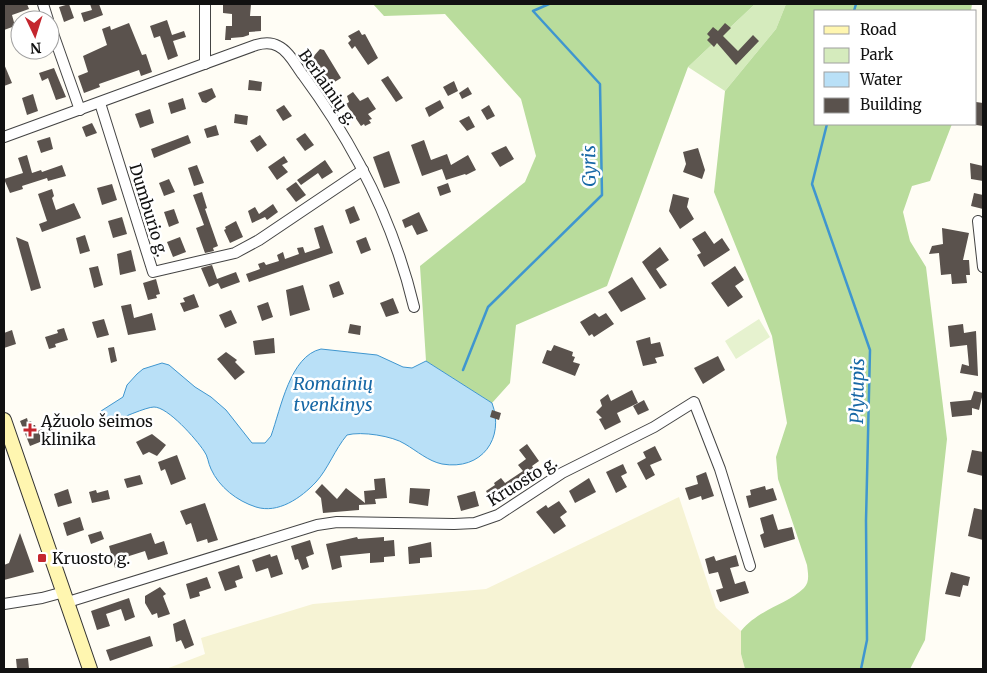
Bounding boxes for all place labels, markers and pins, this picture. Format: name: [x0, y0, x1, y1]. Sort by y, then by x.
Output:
place label: Ąžuolo šeimos klinika: [40, 411, 153, 449]
marker: Ąžuolo šeimos klinika: [23, 423, 37, 437]
place label: Kruosto g.: [52, 548, 130, 568]
marker: Kruosto g.: [36, 552, 48, 564]

